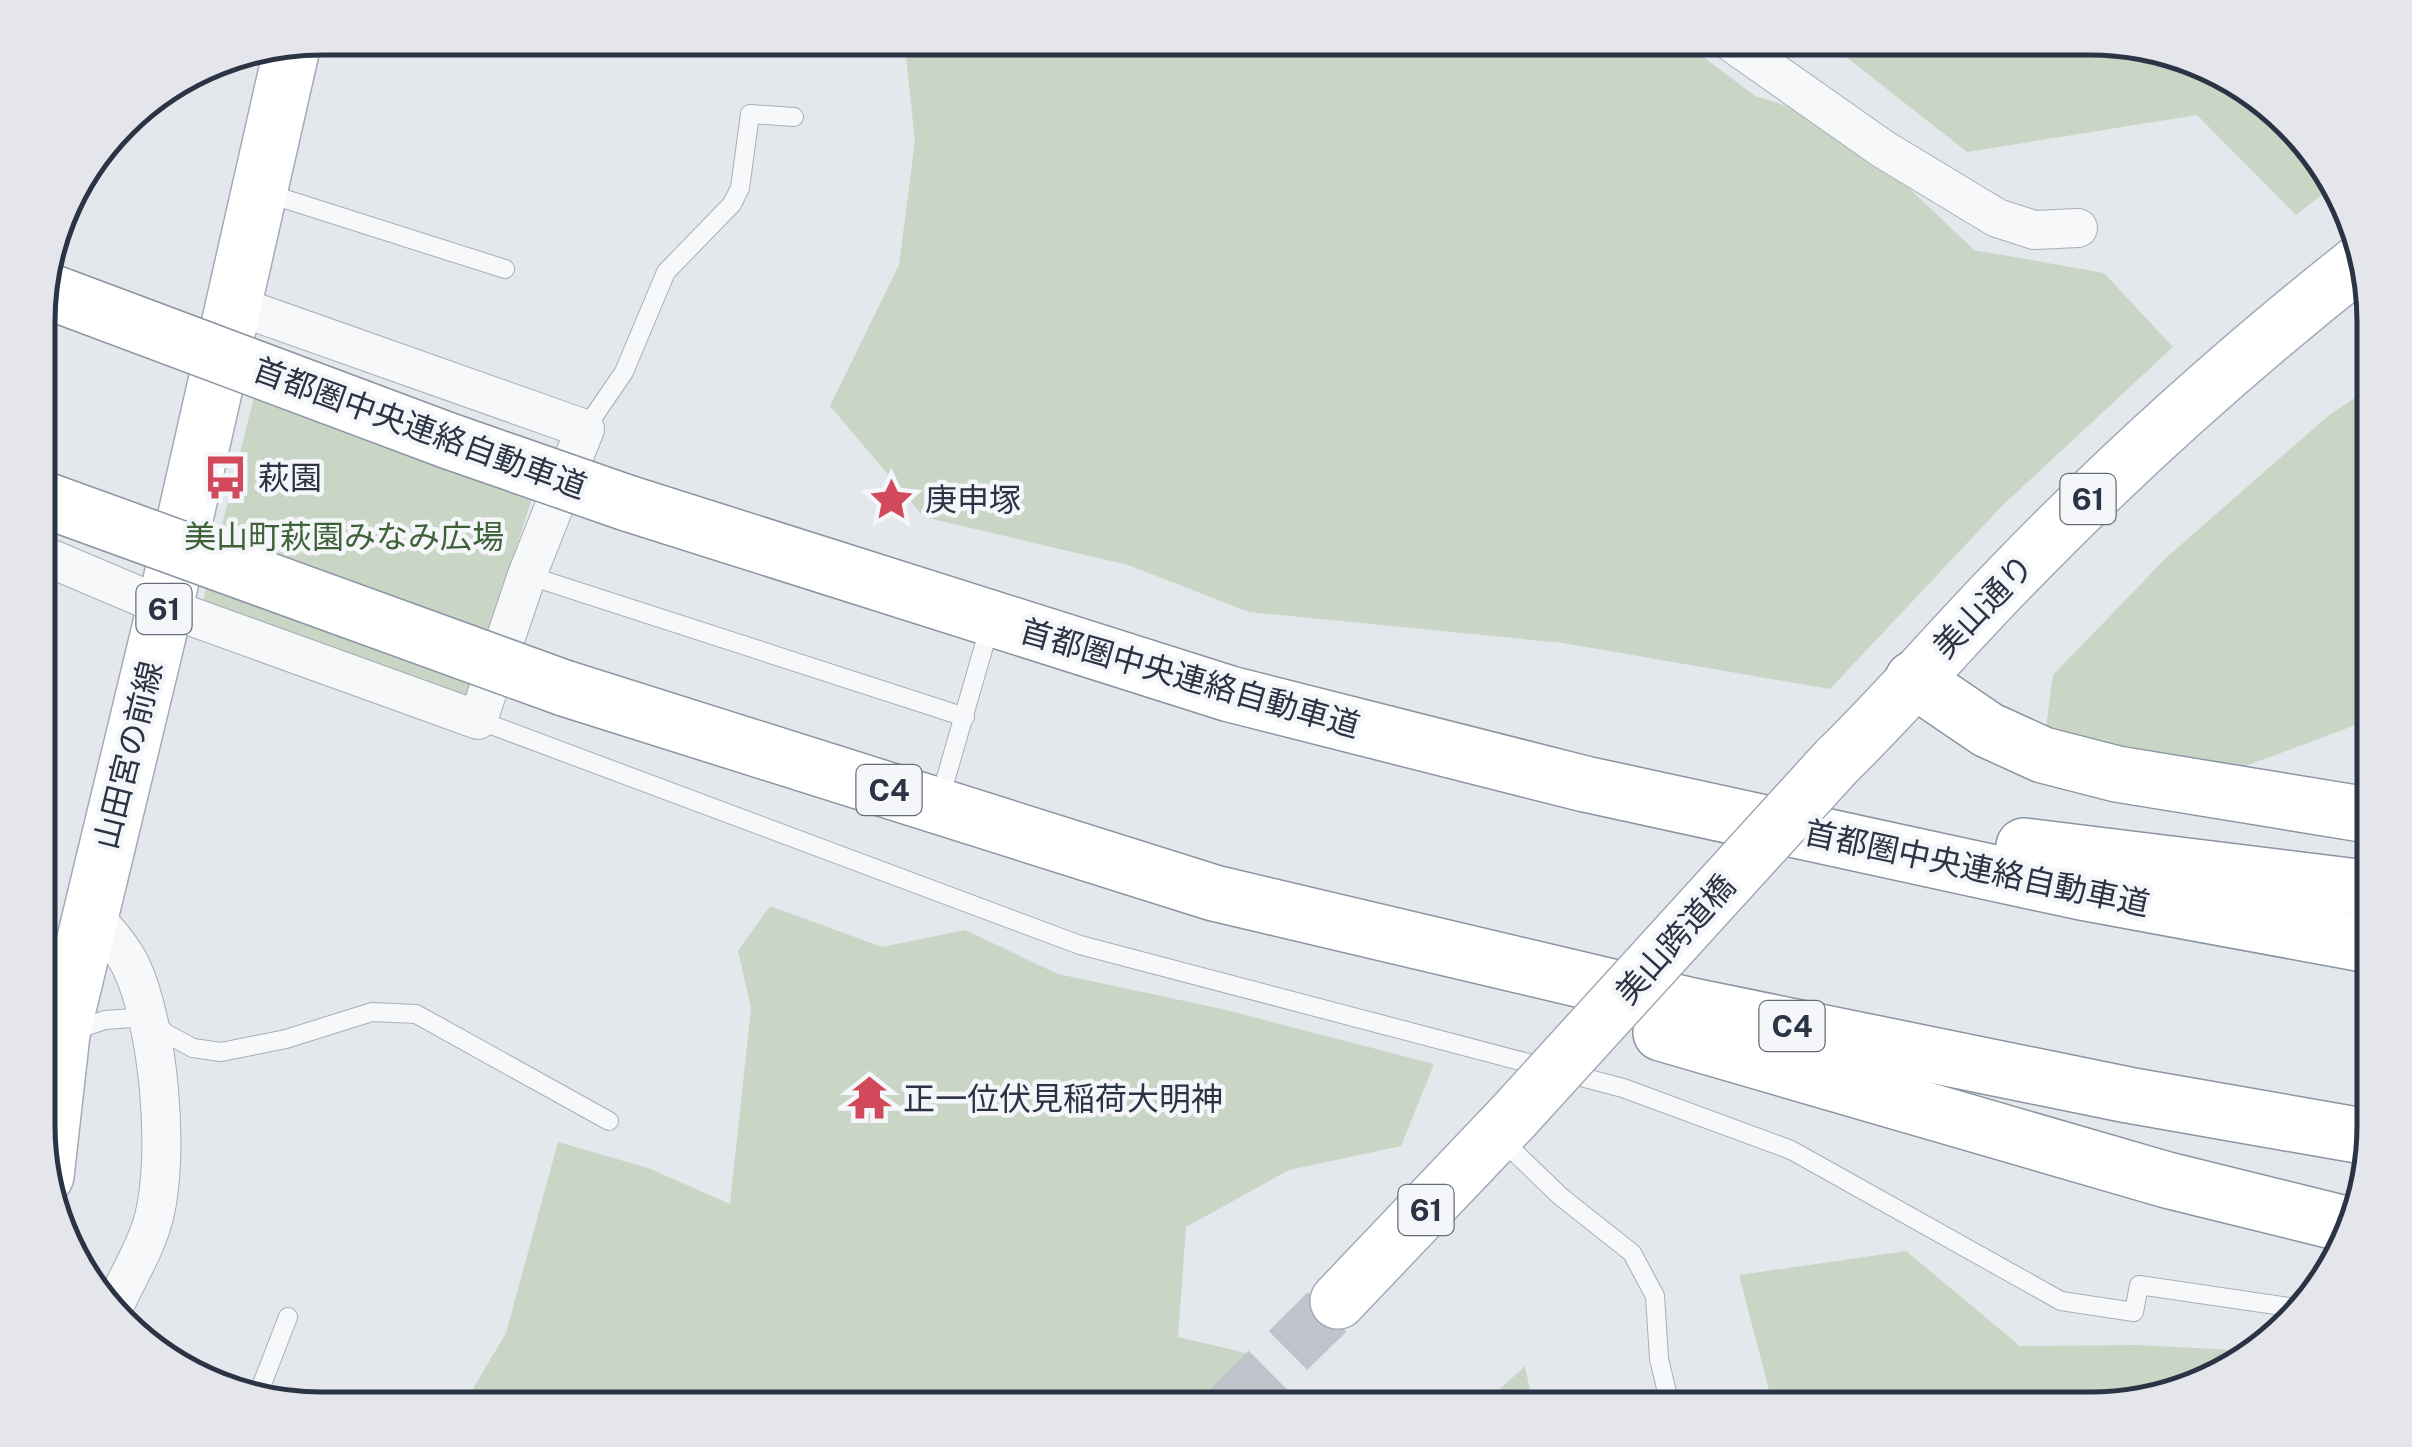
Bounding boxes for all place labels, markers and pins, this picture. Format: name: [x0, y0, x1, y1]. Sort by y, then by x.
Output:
bus stop icon: 萩園: [201, 453, 249, 501]
place label: 萩園: [258, 459, 322, 496]
place icon: 庚申塚: [868, 475, 916, 523]
place label: 庚申塚: [925, 481, 1021, 518]
temple icon: 正一位伏見稲荷大明神: [846, 1074, 894, 1122]
place label: 正一位伏見稲荷大明神: [903, 1080, 1223, 1117]

